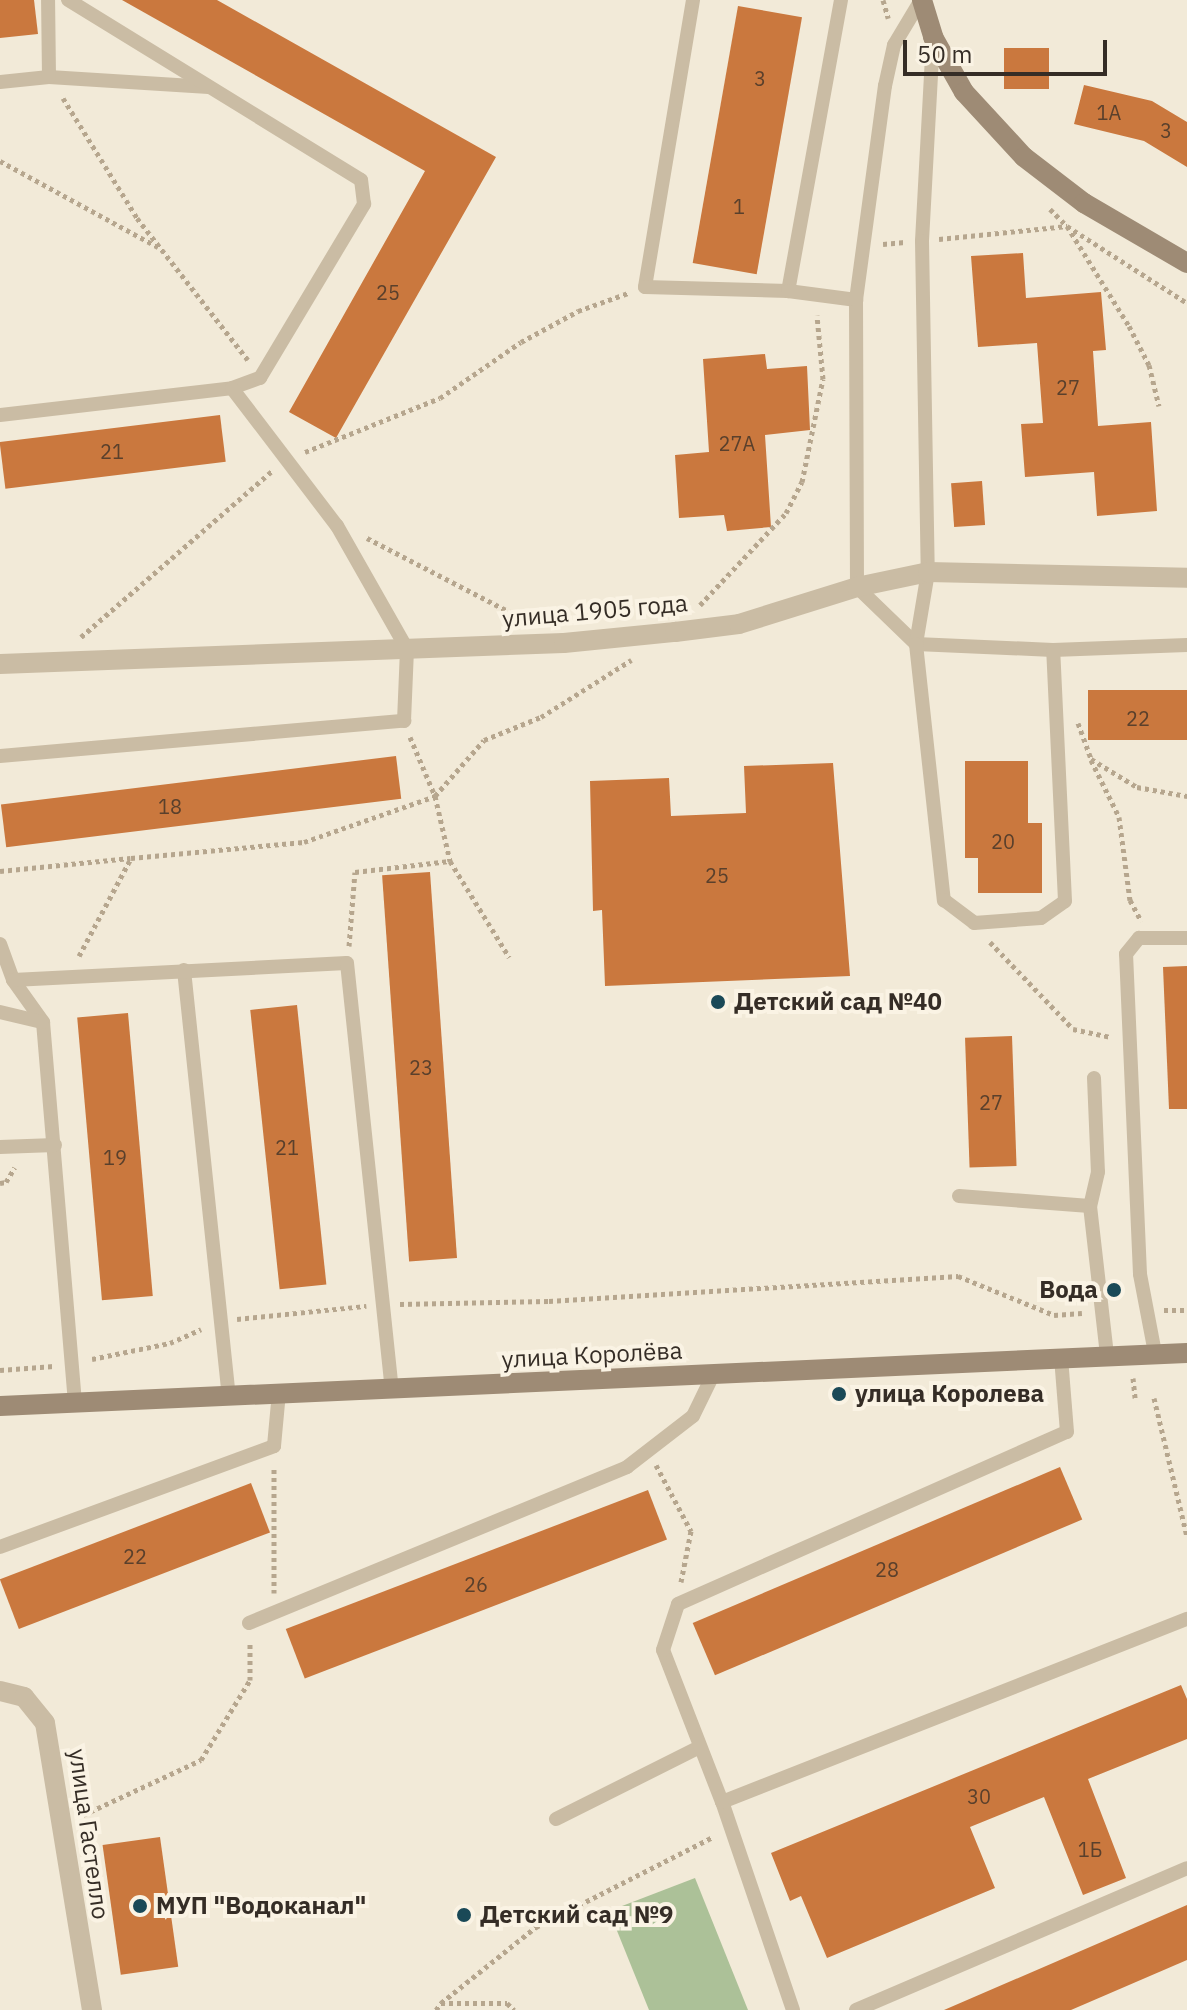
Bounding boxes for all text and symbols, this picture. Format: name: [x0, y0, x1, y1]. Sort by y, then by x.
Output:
scale bar: [907, 24, 1111, 74]
text: 50 m: [917, 38, 972, 70]
house number: 3: [754, 66, 766, 90]
house number: 1А: [1097, 100, 1121, 124]
house number: 3: [1160, 118, 1172, 142]
house number: 1: [733, 194, 745, 218]
house number: 25: [376, 280, 400, 304]
house number: 27: [1056, 375, 1080, 399]
house number: 27А: [719, 431, 755, 455]
house number: 21: [100, 439, 124, 463]
street label: улица 1905 года: [501, 589, 689, 633]
house number: 22: [1126, 706, 1150, 730]
house number: 18: [158, 794, 182, 818]
house number: 20: [991, 829, 1015, 853]
house number: 25: [705, 863, 729, 887]
place label: Детский сад №40: [734, 988, 942, 1016]
marker: Детский сад №40: [709, 993, 727, 1011]
house number: 23: [409, 1055, 433, 1079]
house number: 27: [979, 1090, 1003, 1114]
house number: 21: [275, 1135, 299, 1159]
house number: 19: [103, 1145, 127, 1169]
place label: Вода: [1039, 1276, 1098, 1304]
marker: Вода: [1105, 1281, 1123, 1299]
street label: улица Королёва: [501, 1336, 683, 1374]
place label: улица Королева: [855, 1380, 1044, 1408]
marker: улица Королева: [830, 1385, 848, 1403]
house number: 22: [123, 1544, 147, 1568]
house number: 28: [875, 1557, 899, 1581]
house number: 26: [464, 1572, 488, 1596]
street label: улица Гастелло: [63, 1747, 115, 1921]
house number: 30: [967, 1784, 991, 1808]
house number: 1Б: [1078, 1837, 1102, 1861]
place label: МУП "Водоканал": [156, 1892, 366, 1920]
marker: МУП "Водоканал": [131, 1897, 149, 1915]
place label: Детский сад №9: [480, 1901, 673, 1929]
marker: Детский сад №9: [455, 1906, 473, 1924]

